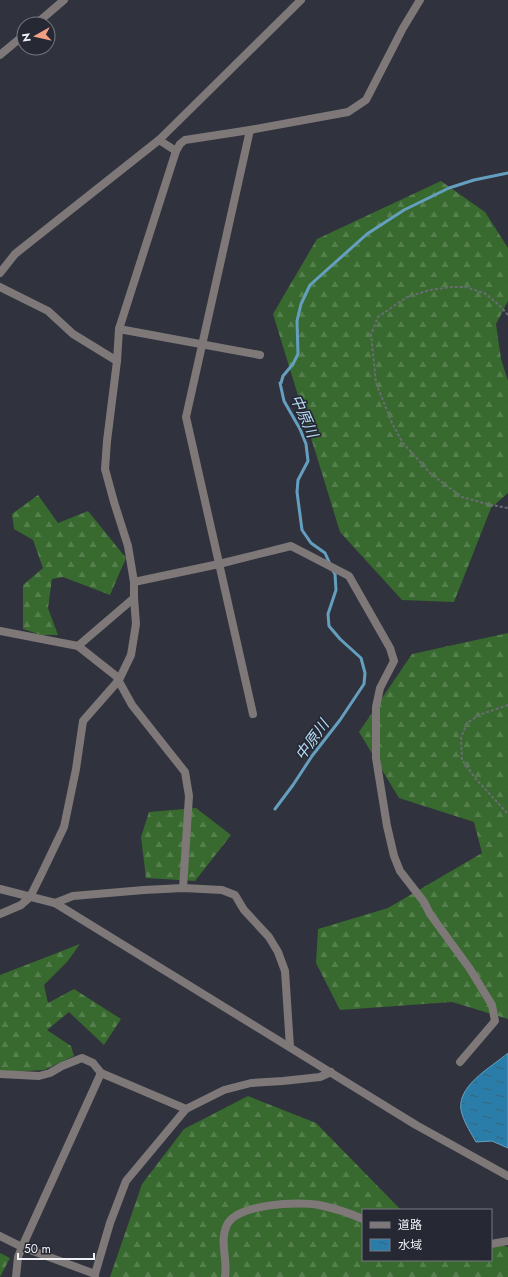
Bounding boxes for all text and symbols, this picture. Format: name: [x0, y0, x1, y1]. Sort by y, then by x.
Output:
north arrow: [16, 16, 56, 56]
text: N: [18, 32, 35, 43]
water label: 中原川: [285, 391, 324, 443]
water label: 中原川: [290, 714, 335, 765]
legend: [362, 1209, 492, 1261]
text: 道路: [398, 1216, 422, 1234]
scale bar: [18, 1235, 94, 1261]
text: 水域: [398, 1236, 422, 1254]
text: 50 m: [24, 1240, 51, 1258]

